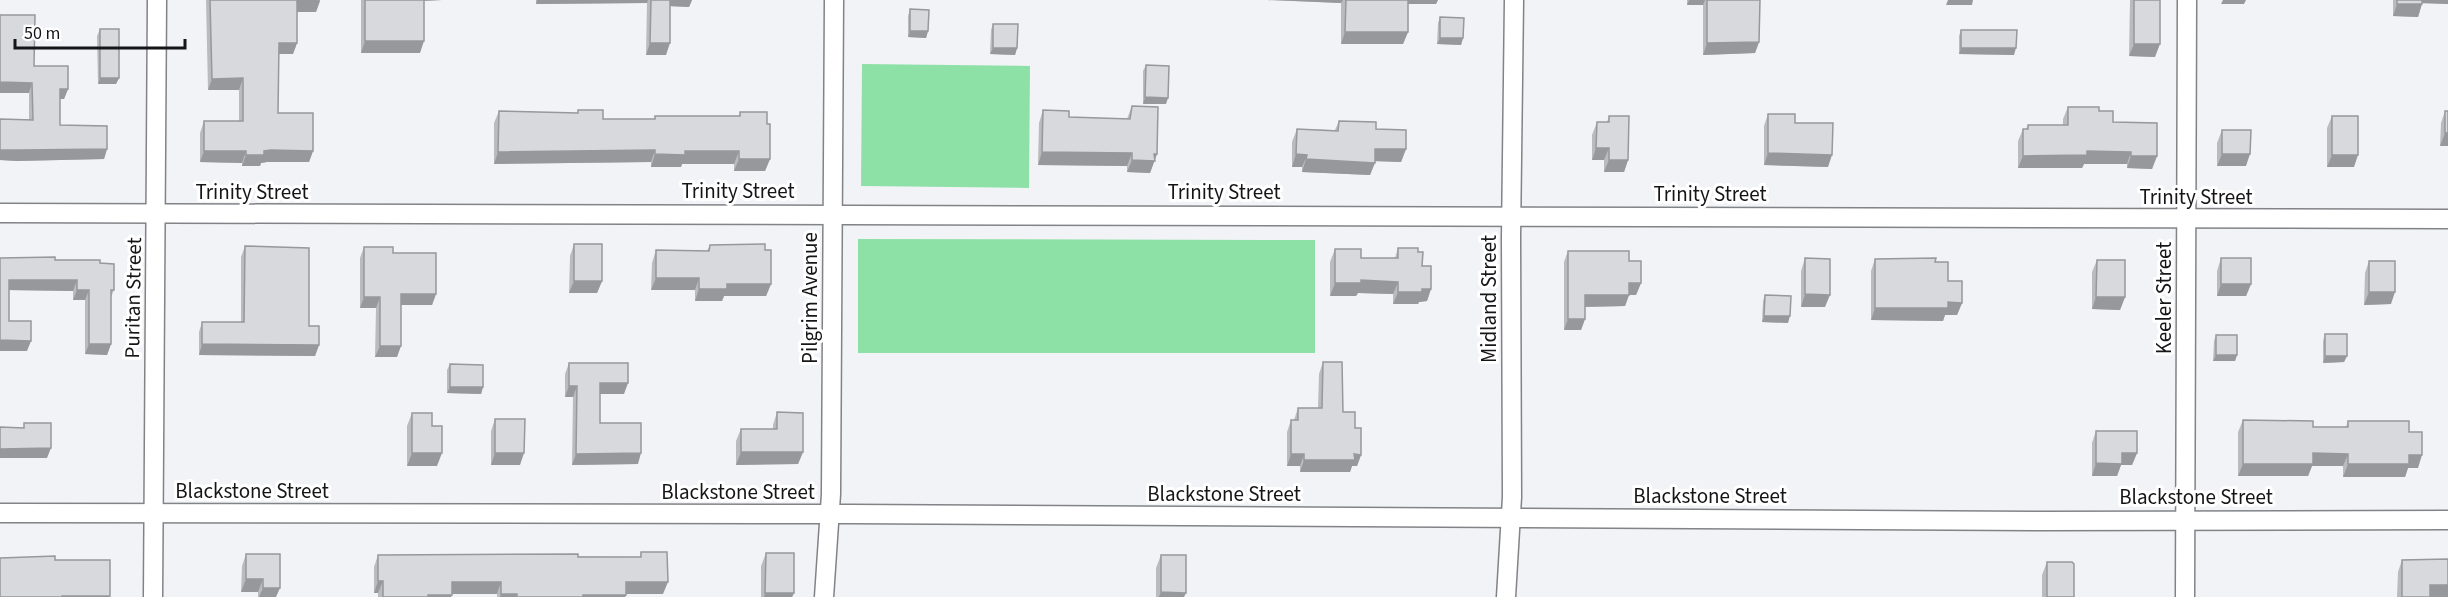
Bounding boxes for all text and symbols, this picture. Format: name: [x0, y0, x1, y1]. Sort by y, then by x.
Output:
scale bar: [15, 12, 184, 50]
text: 50 m: [24, 21, 60, 46]
street label: Trinity Street: [681, 176, 795, 206]
street label: Trinity Street: [195, 177, 309, 207]
street label: Trinity Street: [1167, 177, 1281, 207]
street label: Trinity Street: [1653, 179, 1767, 209]
street label: Trinity Street: [2139, 182, 2253, 212]
street label: Pilgrim Avenue: [795, 232, 825, 364]
street label: Midland Street: [1474, 235, 1504, 363]
street label: Puritan Street: [117, 237, 149, 359]
street label: Keeler Street: [2149, 242, 2179, 354]
street label: Blackstone Street: [175, 476, 329, 506]
street label: Blackstone Street: [661, 477, 815, 507]
street label: Blackstone Street: [1147, 479, 1301, 509]
street label: Blackstone Street: [1633, 481, 1787, 511]
street label: Blackstone Street: [2119, 482, 2273, 512]

